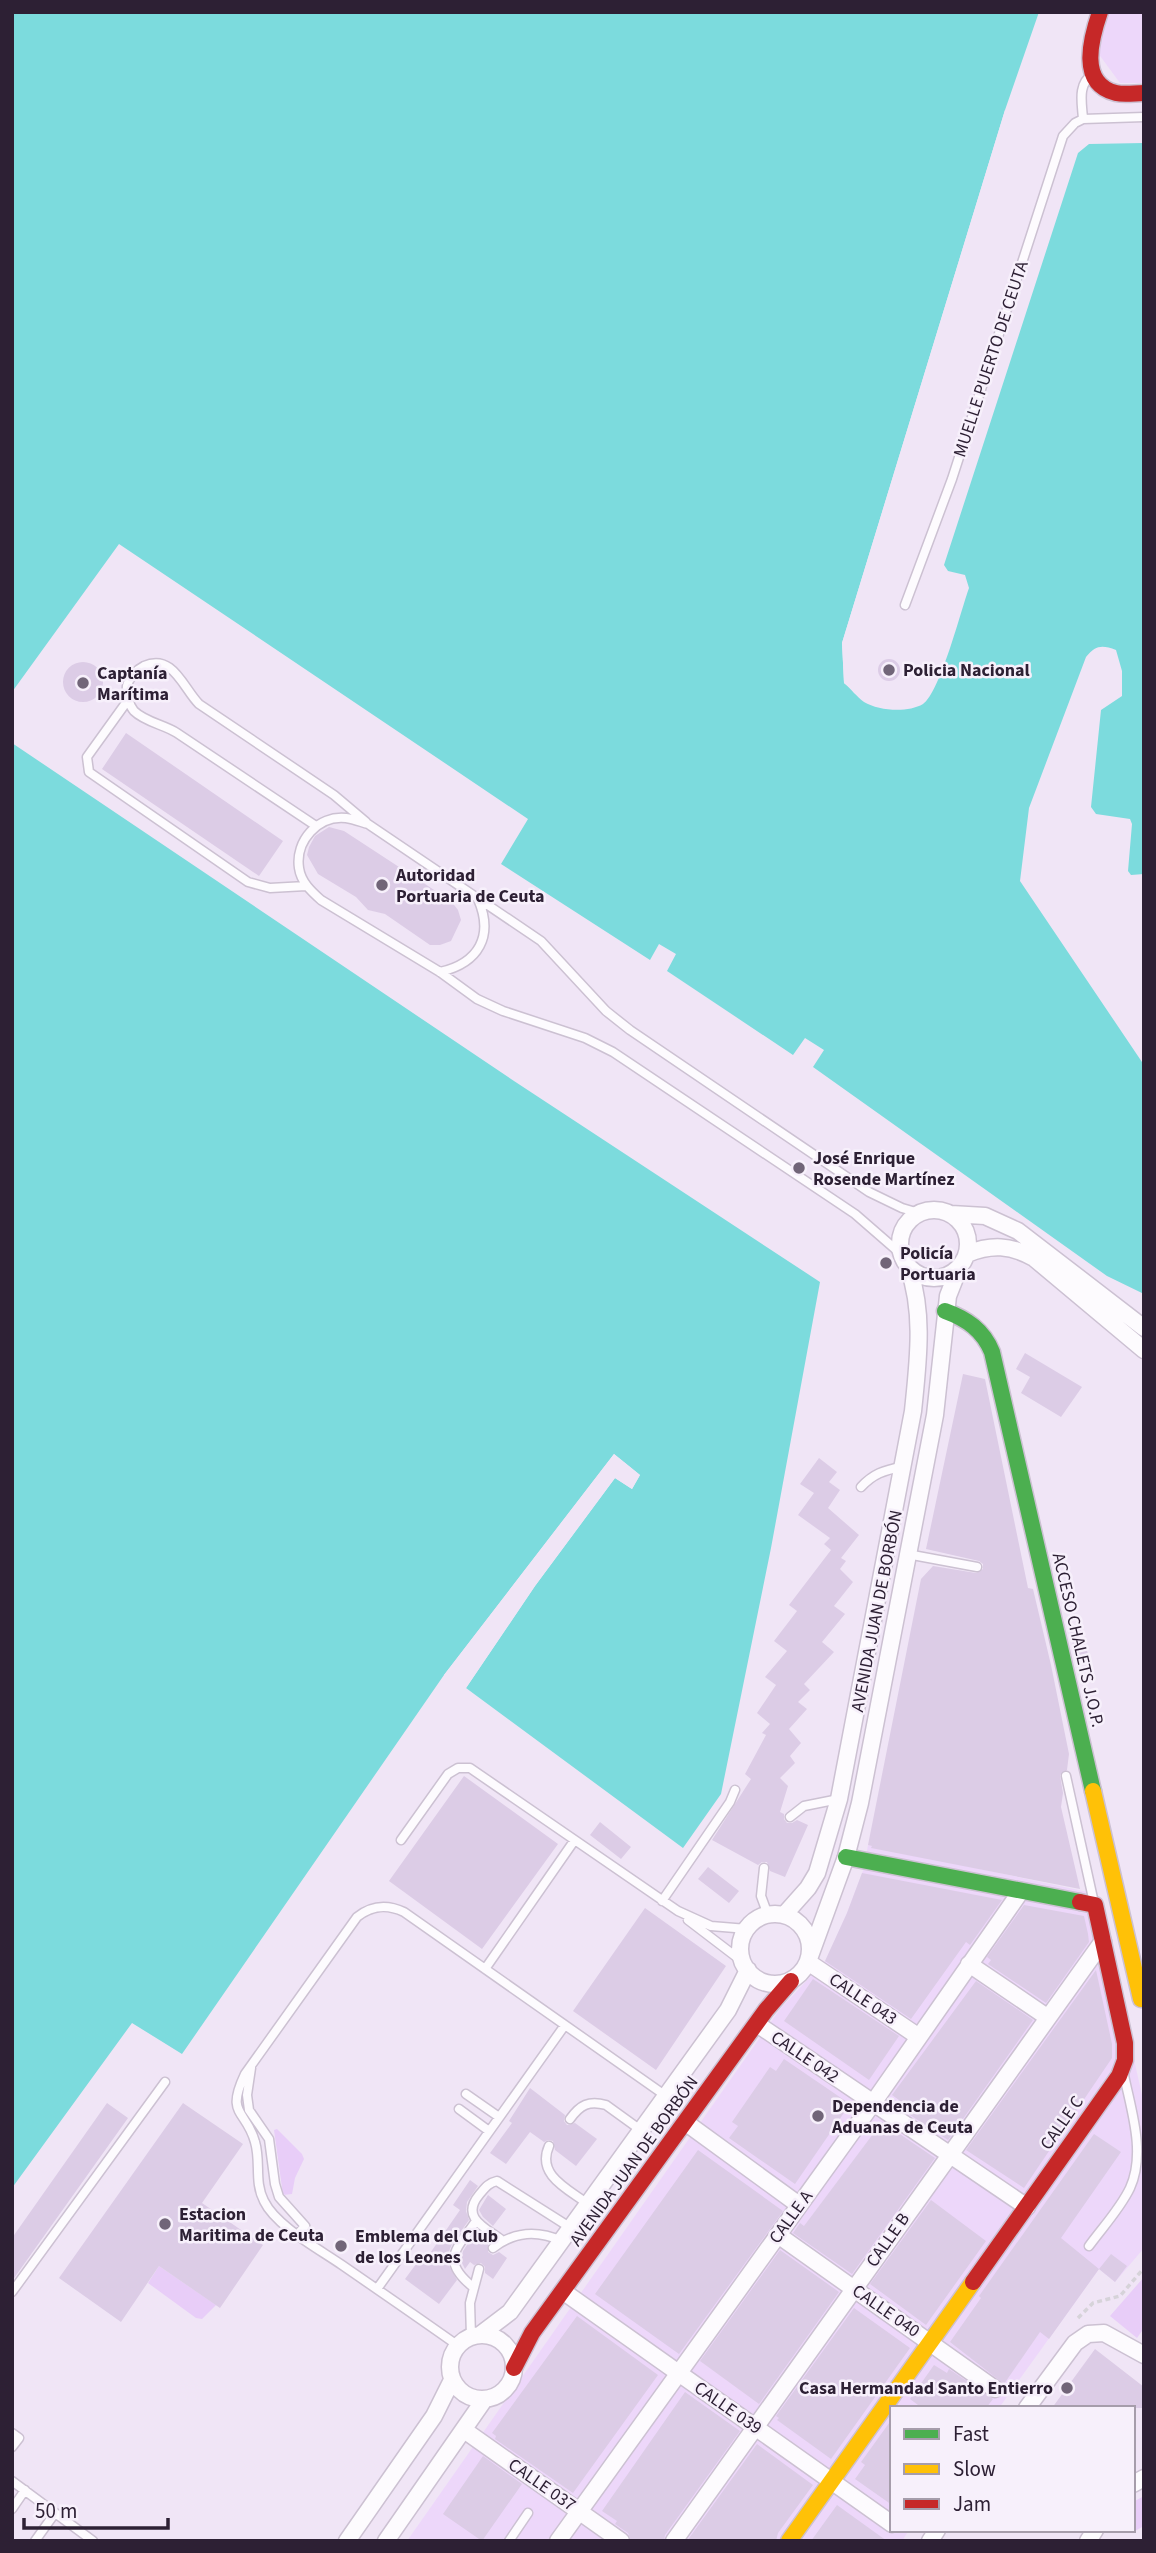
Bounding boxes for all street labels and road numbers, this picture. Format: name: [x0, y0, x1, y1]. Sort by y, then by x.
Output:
street label: MUELLE PUERTO DE CEUTA: [947, 257, 1035, 460]
street label: AVENIDA JUAN DE BORBÓN: [845, 1508, 909, 1714]
street label: ACCESO CHALETS J.O.P.: [1046, 1550, 1110, 1730]
street label: CALLE 043: [824, 1967, 902, 2031]
street label: CALLE 042: [766, 2025, 844, 2089]
street label: AVENIDA JUAN DE BORBÓN: [564, 2071, 704, 2251]
street label: CALLE C: [1034, 2091, 1090, 2155]
street label: CALLE A: [763, 2185, 819, 2249]
street label: CALLE B: [860, 2208, 916, 2272]
street label: CALLE 040: [847, 2279, 925, 2343]
street label: CALLE 039: [689, 2376, 767, 2440]
street label: CALLE 037: [503, 2453, 581, 2517]

